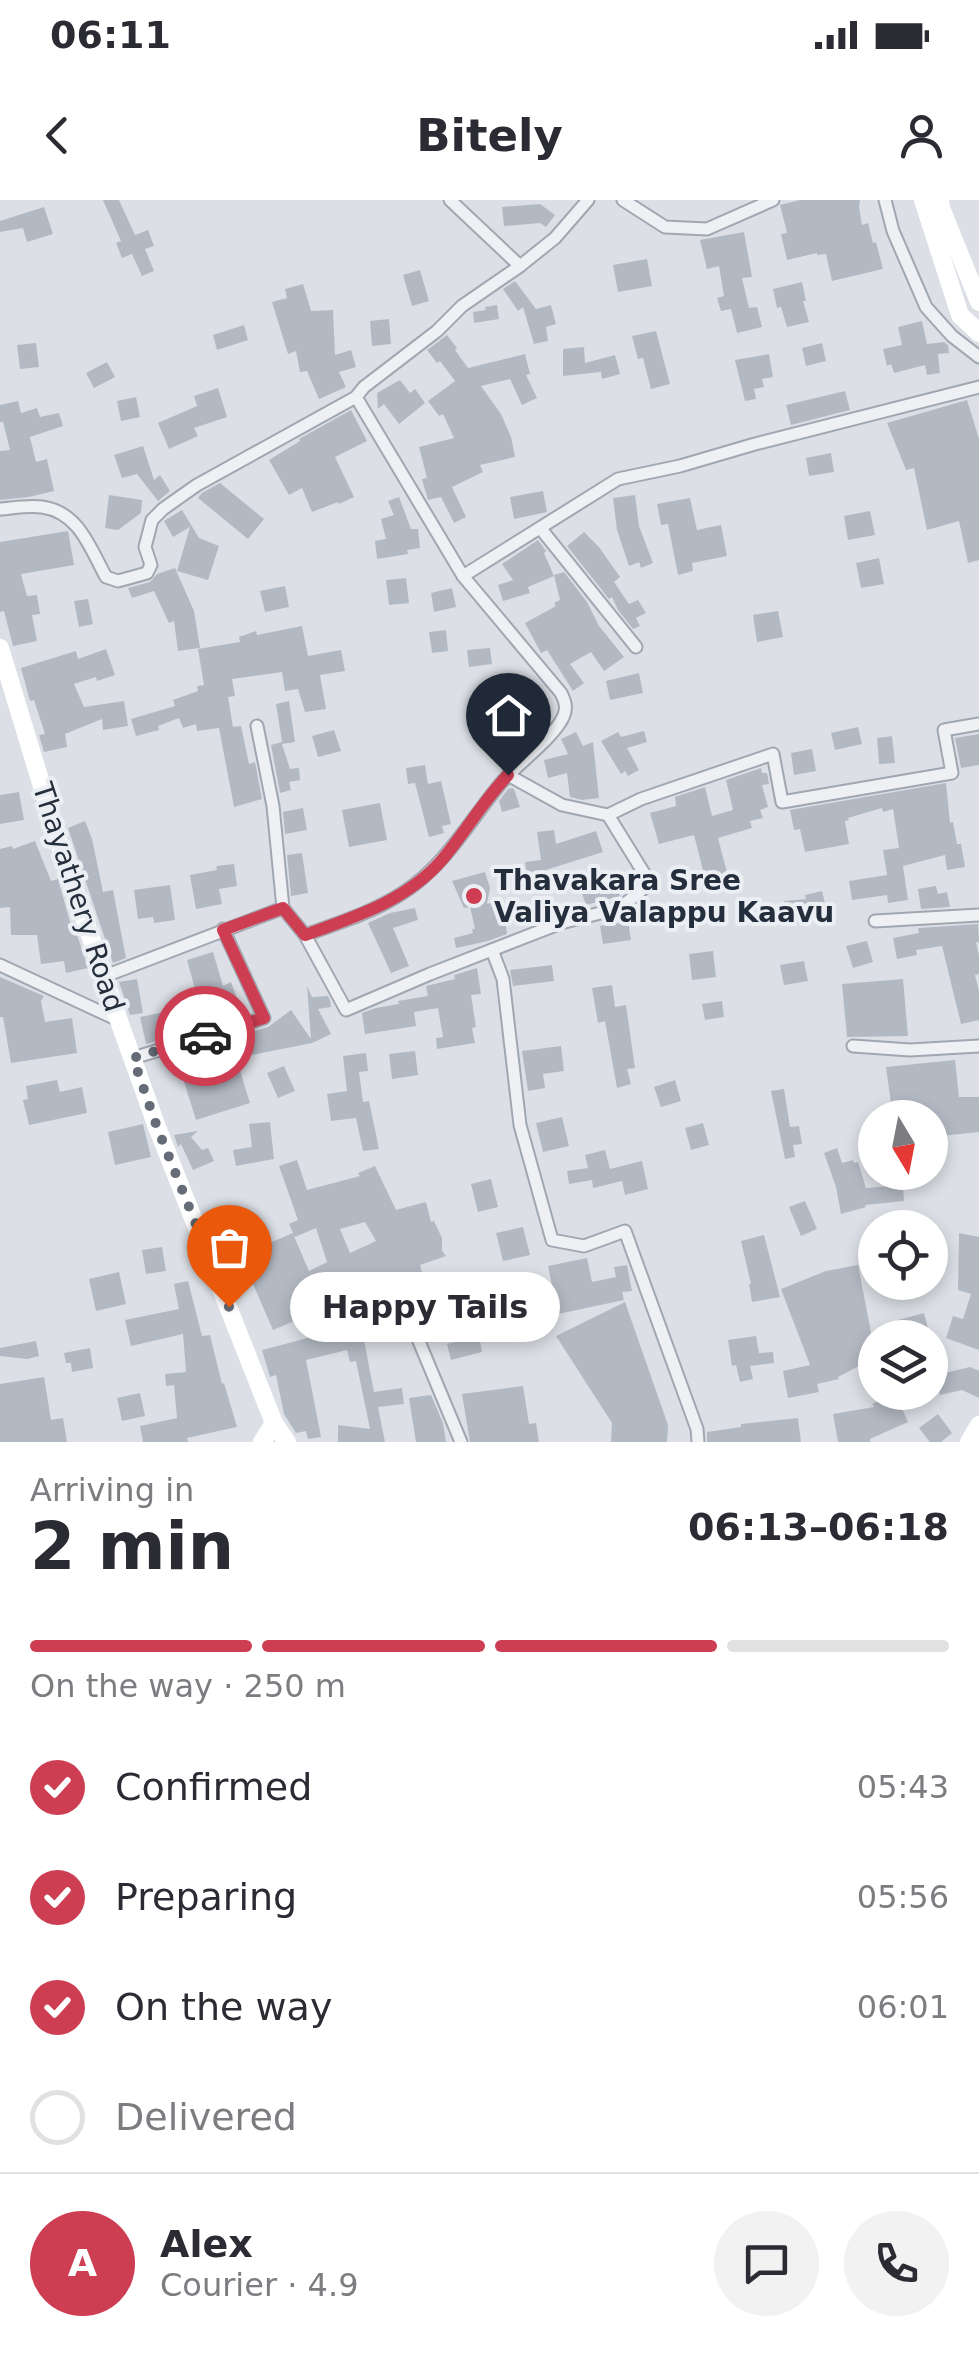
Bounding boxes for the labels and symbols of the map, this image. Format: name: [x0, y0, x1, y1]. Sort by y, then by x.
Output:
pin: [466, 673, 551, 776]
street label: Thayathery Road: [26, 777, 131, 1016]
place label: Thavakara Sree Valiya Valappu Kaavu: [494, 864, 834, 929]
marker: Thavakara Sree Valiya Valappu Kaavu: [463, 885, 485, 907]
courier: [155, 986, 255, 1086]
north arrow: [858, 1100, 948, 1190]
pin: [187, 1205, 272, 1308]
callout: Happy Tails: [289, 1272, 559, 1342]

